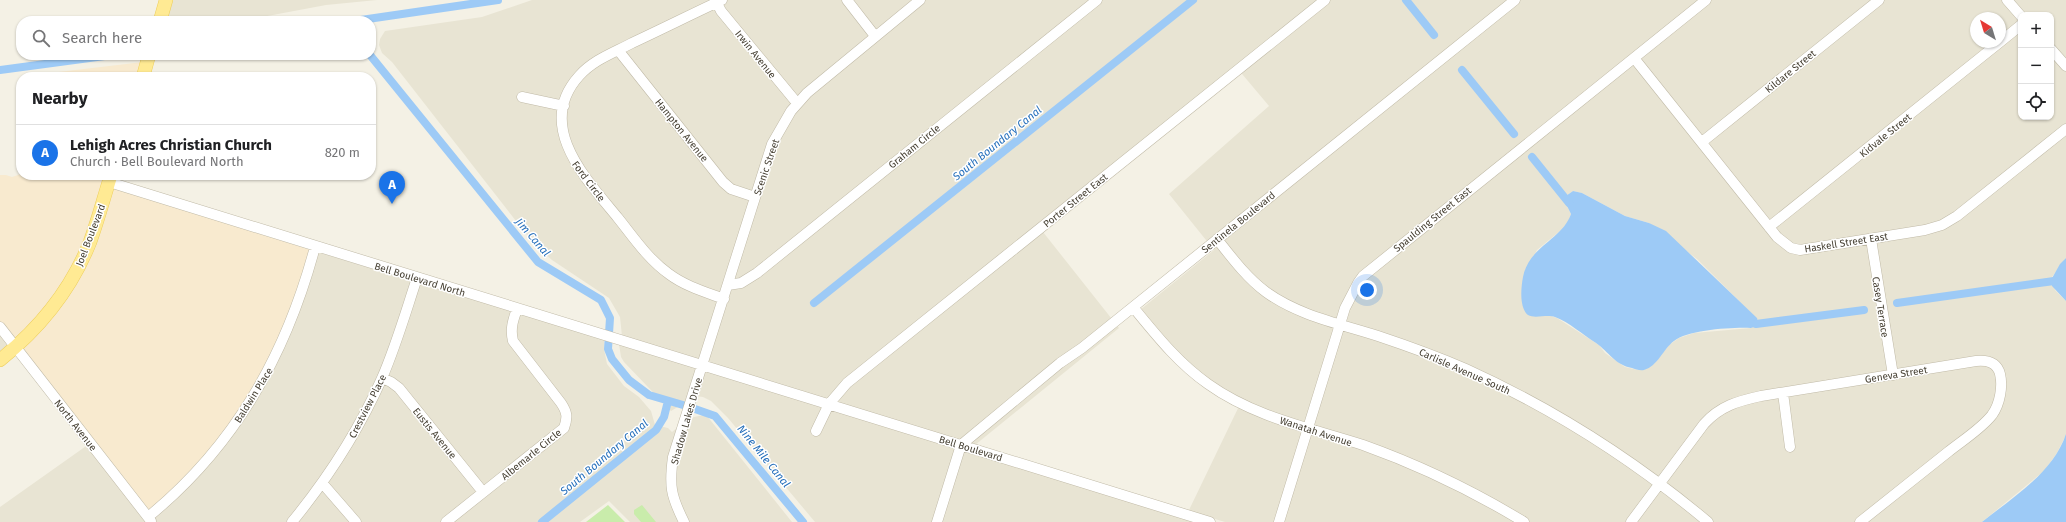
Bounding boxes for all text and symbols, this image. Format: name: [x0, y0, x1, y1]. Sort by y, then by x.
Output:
north arrow: [1970, 12, 2006, 48]
map controls: [2018, 12, 2054, 120]
button: +: [2018, 12, 2054, 48]
search box: [16, 16, 376, 60]
icon: search: [30, 27, 52, 49]
street label: Irwin Avenue: [732, 28, 778, 81]
text: Search here: [62, 29, 142, 47]
street label: Kildare Street: [1763, 47, 1819, 96]
button: −: [2018, 48, 2054, 84]
button: locate: [2018, 84, 2054, 120]
text: Nearby: [32, 88, 87, 109]
street label: Hampton Avenue: [652, 97, 710, 165]
water label: South Boundary Canal: [949, 104, 1044, 184]
street label: Kidvale Street: [1857, 111, 1914, 160]
street label: Graham Circle: [886, 122, 943, 171]
text: Lehigh Acres Christian Church: [70, 136, 272, 154]
street label: Scenic Street: [752, 137, 782, 197]
text: A: [41, 145, 49, 160]
text: 820 m: [325, 145, 360, 160]
text: Church · Bell Boulevard North: [70, 154, 244, 169]
street label: Ford Circle: [569, 159, 607, 204]
pin: A: [379, 171, 405, 204]
street label: Porter Street East: [1041, 171, 1111, 230]
street label: Spaulding Street East: [1391, 184, 1474, 255]
street label: Sentinela Boulevard: [1199, 189, 1278, 256]
street label: Joel Boulevard: [74, 203, 108, 268]
water label: Jim Canal: [512, 215, 553, 259]
street label: Haskell Street East: [1804, 230, 1889, 256]
street label: Bell Boulevard North: [373, 260, 467, 300]
street label: Casey Terrace: [1869, 276, 1891, 338]
your location: [1357, 280, 1377, 300]
street label: Carlisle Avenue South: [1417, 346, 1512, 397]
street label: Geneva Street: [1864, 364, 1929, 386]
street label: Baldwin Place: [232, 366, 276, 425]
street label: Crestview Place: [347, 373, 389, 440]
street label: Shadow Lakes Drive: [669, 376, 705, 466]
street label: North Avenue: [51, 398, 99, 454]
street label: Eustis Avenue: [410, 406, 459, 462]
street label: Wanatah Avenue: [1278, 415, 1353, 449]
water label: South Boundary Canal: [557, 417, 651, 499]
water label: Nine Mile Canal: [734, 422, 793, 490]
street label: Albemarle Circle: [499, 427, 564, 483]
street label: Bell Boulevard: [937, 434, 1004, 464]

